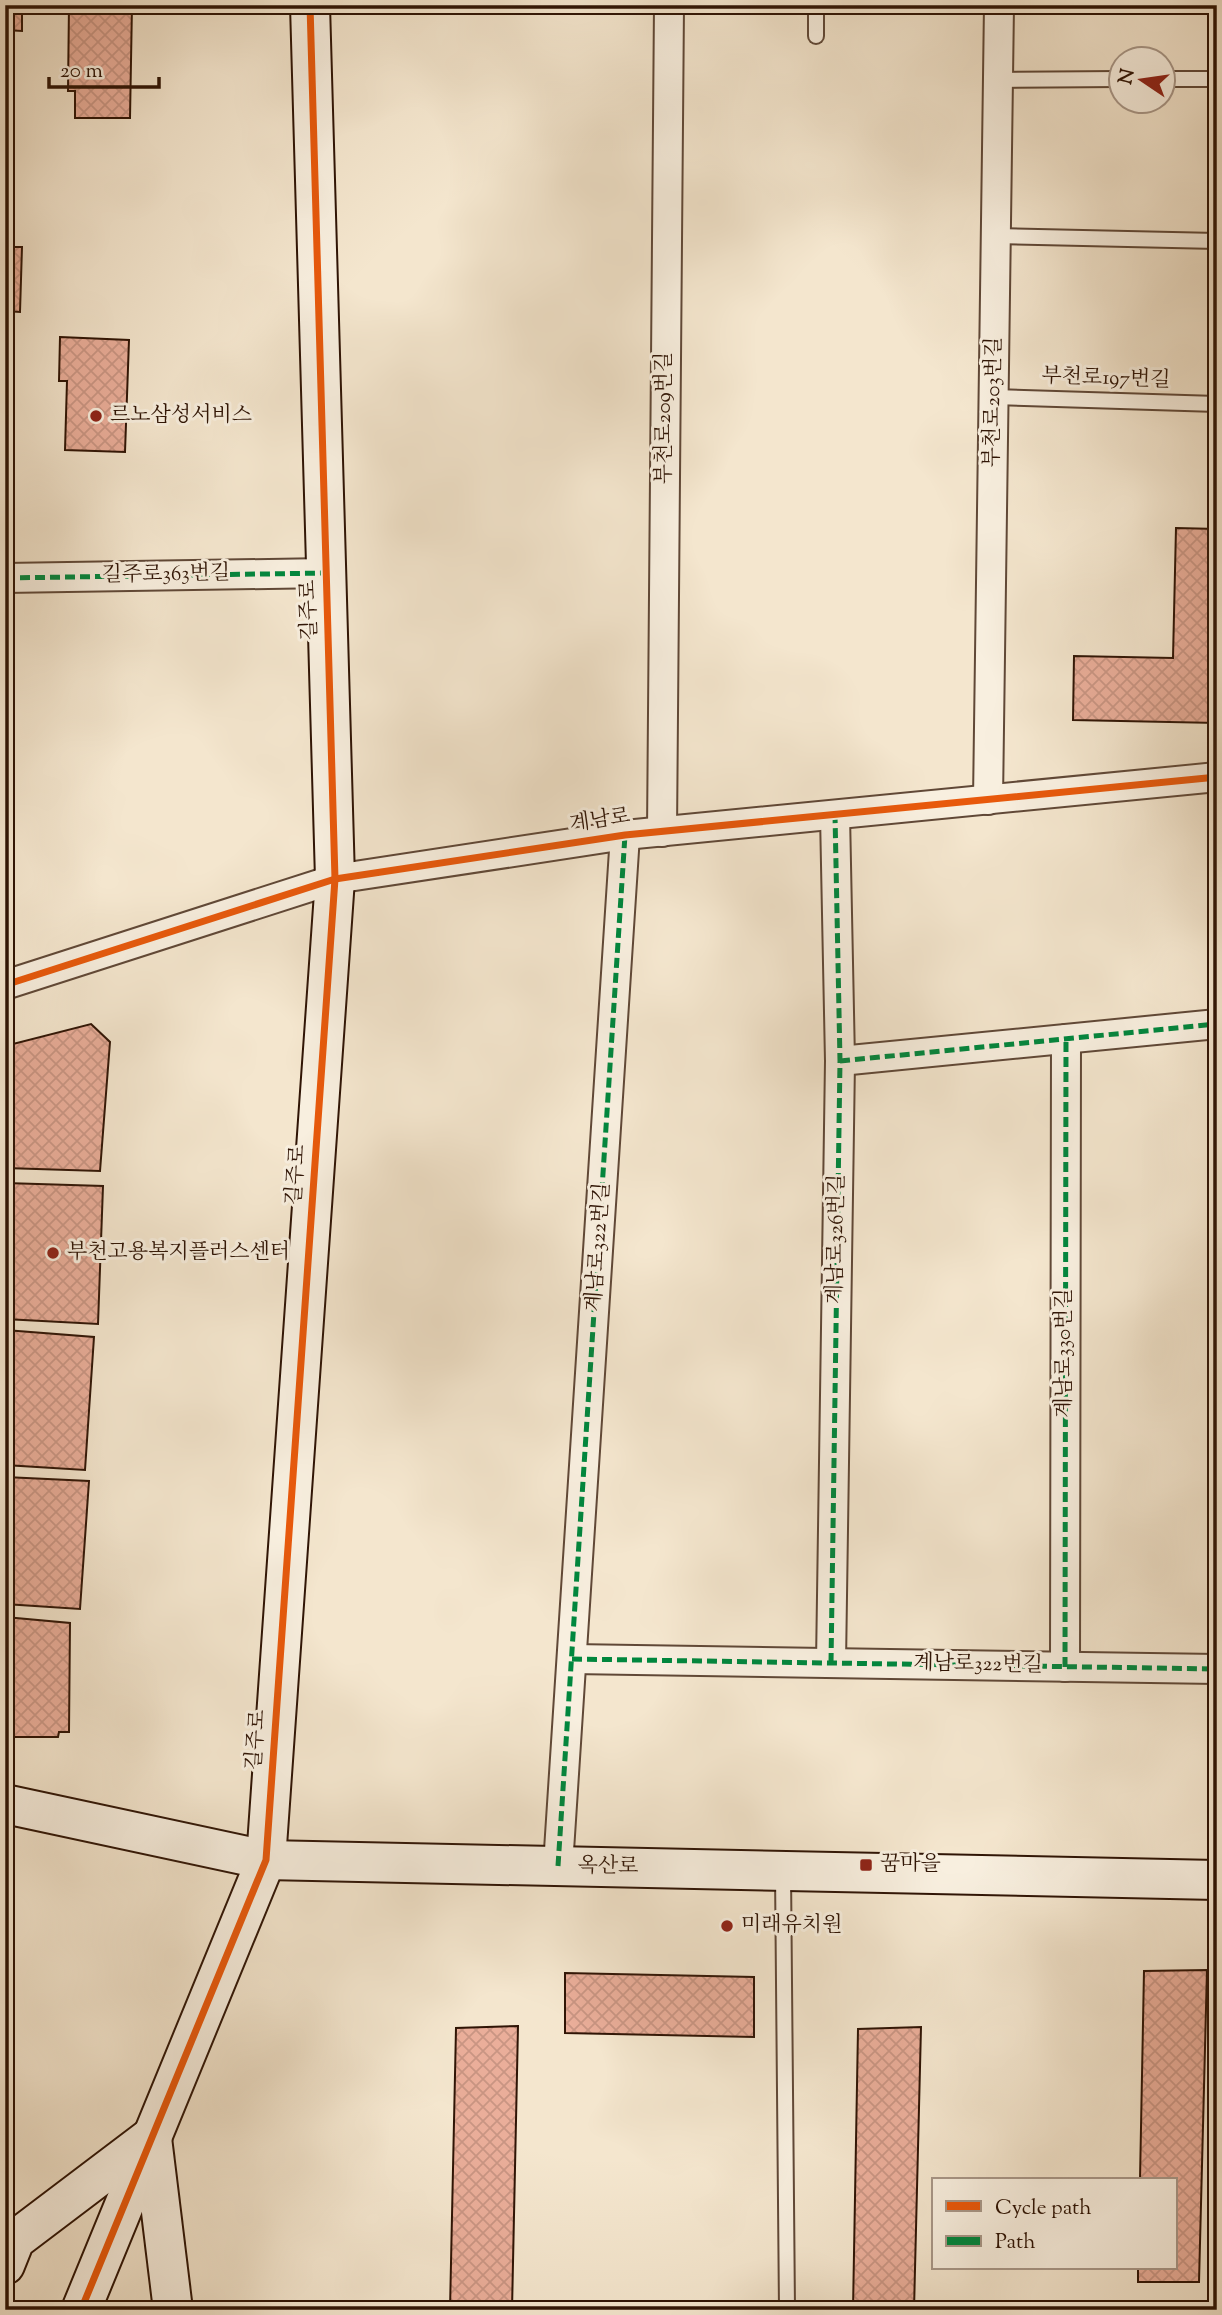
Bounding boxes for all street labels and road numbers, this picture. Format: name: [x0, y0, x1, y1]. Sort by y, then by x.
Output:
street label: 부천로203번길: [978, 336, 1010, 468]
street label: 부천로209번길: [650, 352, 680, 484]
street label: 부천로197번길: [1041, 362, 1171, 396]
street label: 길주로363번길: [101, 559, 231, 591]
street label: 길주로: [294, 579, 326, 641]
street label: 계남로: [568, 802, 632, 840]
street label: 길주로: [280, 1144, 314, 1206]
street label: 계남로326번길: [821, 1174, 853, 1304]
street label: 계남로322번길: [580, 1181, 618, 1313]
street label: 계남로330번길: [1050, 1288, 1080, 1418]
street label: 계남로322번길: [913, 1649, 1043, 1681]
street label: 길주로: [240, 1709, 274, 1771]
street label: 옥산로: [577, 1851, 639, 1883]

